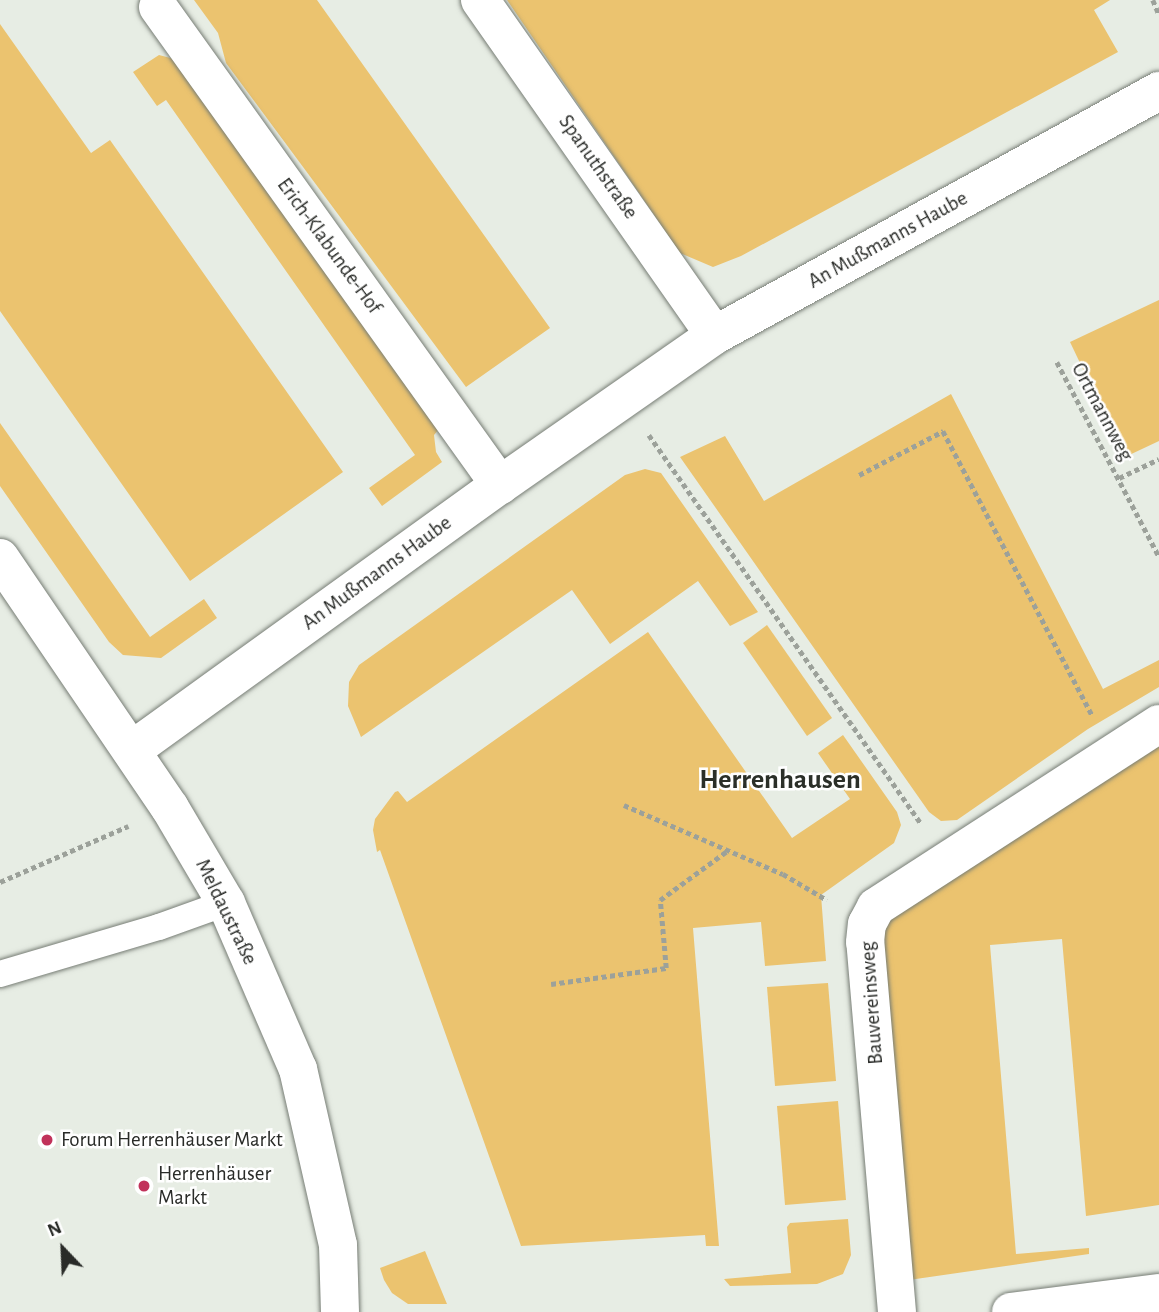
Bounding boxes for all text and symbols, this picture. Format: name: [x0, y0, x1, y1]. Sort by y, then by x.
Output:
street label: Spanuthstraße: [553, 110, 643, 224]
street label: Erich-Klabunde-Hof: [271, 173, 387, 319]
street label: An Mußmanns Haube: [804, 186, 972, 294]
street label: Ortmannweg: [1066, 359, 1138, 465]
street label: An Mußmanns Haube: [297, 510, 457, 636]
district label: Herrenhausen: [699, 763, 861, 797]
street label: Meldaustraße: [190, 855, 262, 969]
street label: Bauvereinsweg: [855, 941, 889, 1065]
place label: Forum Herrenhäuser Markt: [61, 1127, 283, 1153]
marker: Forum Herrenhäuser Markt: [39, 1132, 55, 1148]
place label: Herrenhäuser Markt: [158, 1161, 271, 1211]
marker: Herrenhäuser Markt: [136, 1178, 152, 1194]
north arrow: [28, 1214, 98, 1284]
text: N: [45, 1218, 64, 1241]

